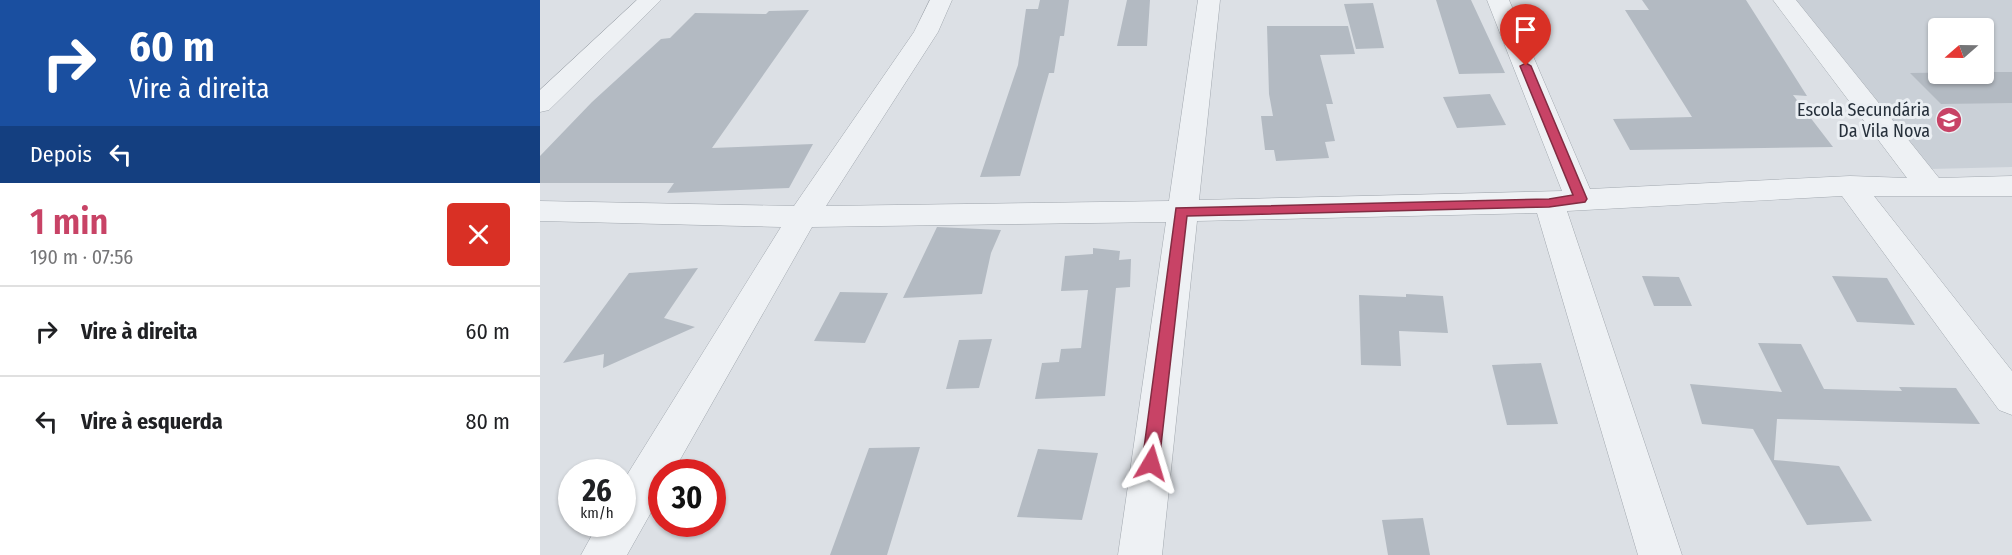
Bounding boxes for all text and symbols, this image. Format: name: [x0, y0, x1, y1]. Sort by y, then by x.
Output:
pin: [1500, 4, 1551, 66]
icon: arrive: [1509, 13, 1542, 46]
north arrow: [1928, 18, 1994, 84]
map controls: [1928, 18, 1994, 84]
text: 60 m: [129, 22, 215, 72]
icon: right: [30, 24, 108, 102]
text: Vire à direita: [129, 73, 269, 105]
place label: Escola Secundária Da Vila Nova: [1797, 99, 1930, 142]
school or university icon: Escola Secundária Da Vila Nova: [1934, 105, 1964, 135]
icon: left: [104, 138, 137, 171]
text: Depois: [30, 141, 92, 168]
text: 1 min: [30, 200, 108, 244]
button: close: [447, 203, 510, 266]
text: 190 m · 07:56: [30, 245, 133, 269]
icon: right: [30, 315, 63, 348]
text: Vire à direita: [81, 318, 197, 345]
text: 60 m: [466, 318, 510, 345]
icon: left: [30, 405, 63, 438]
text: Vire à esquerda: [81, 408, 223, 435]
text: 80 m: [465, 408, 510, 435]
position arrow: [1119, 431, 1183, 495]
speed limit sign: 30: [648, 459, 726, 537]
text: 26: [582, 473, 612, 509]
text: km/h: [580, 504, 614, 522]

